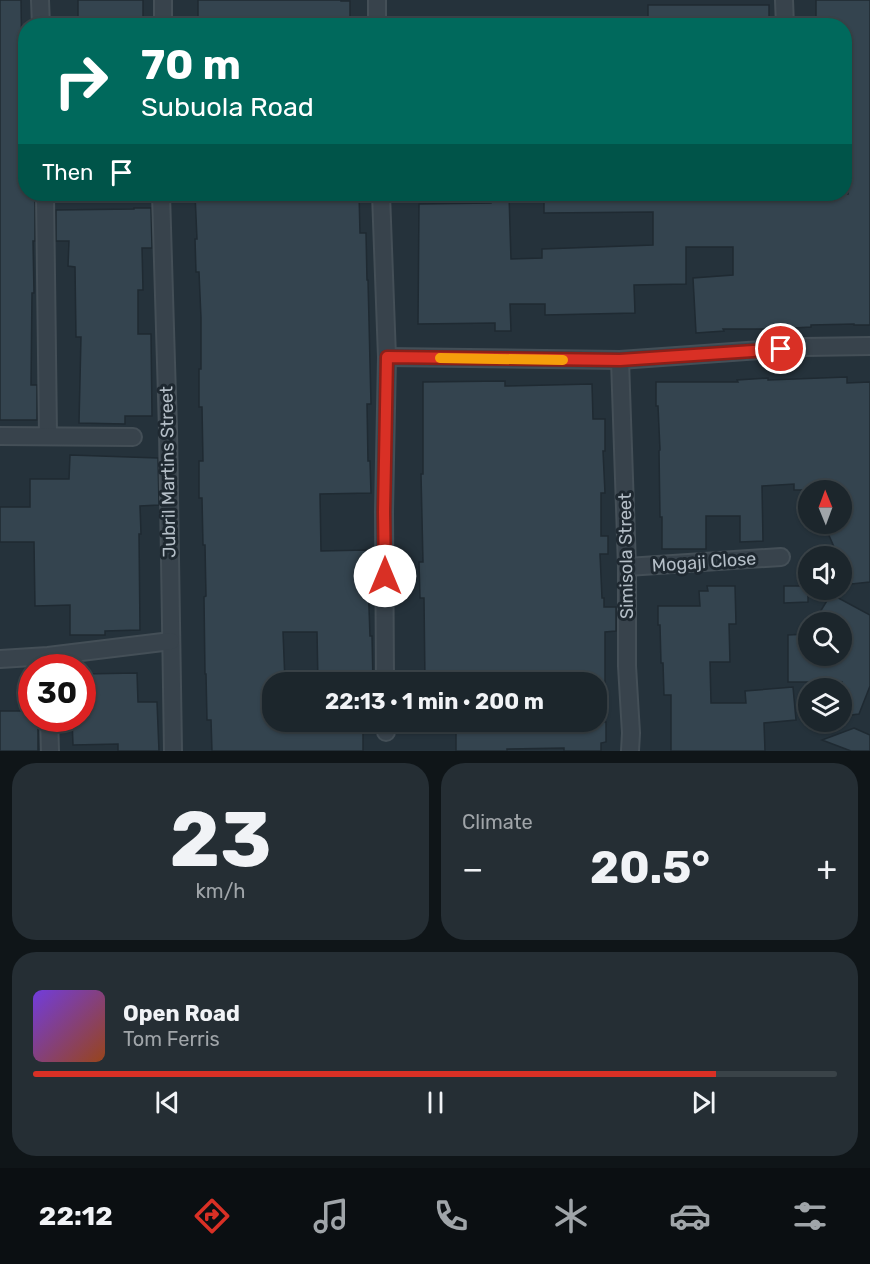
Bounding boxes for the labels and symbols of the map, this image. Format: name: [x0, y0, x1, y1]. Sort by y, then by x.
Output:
pin: [755, 323, 806, 374]
street label: Jubril Martins Street: [156, 386, 180, 558]
north arrow: [798, 480, 852, 534]
street label: Simisola Street: [614, 493, 638, 619]
position arrow: [353, 544, 417, 608]
street label: Mogaji Close: [651, 547, 757, 577]
speed limit sign: 30: [18, 654, 96, 732]

